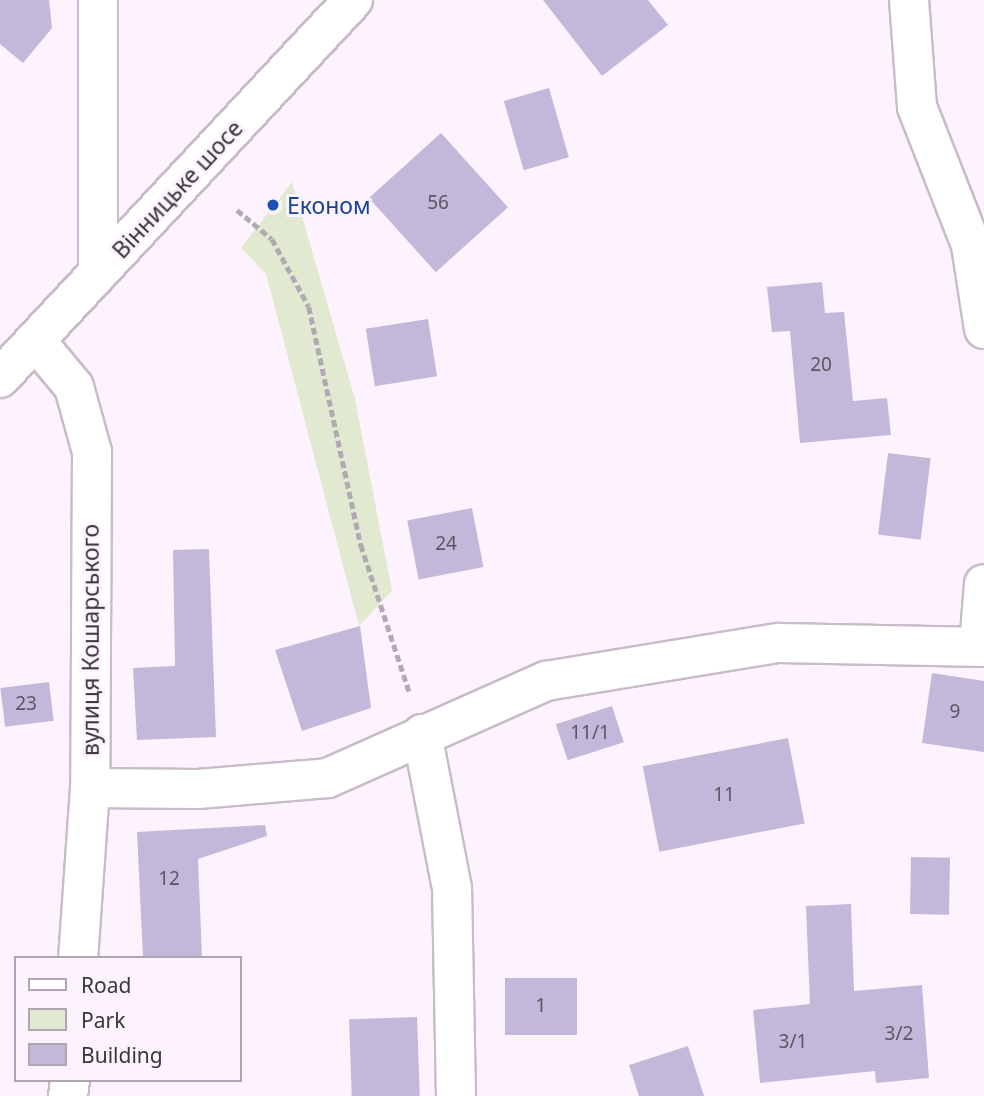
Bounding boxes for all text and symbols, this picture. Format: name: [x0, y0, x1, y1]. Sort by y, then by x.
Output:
street label: Вінницьке шосе: [106, 114, 248, 264]
place label: Економ: [287, 191, 371, 219]
house number: 56: [427, 192, 449, 214]
marker: Економ: [265, 197, 281, 213]
house number: 20: [810, 354, 832, 376]
street label: вулиця Кошарського: [76, 524, 104, 756]
house number: 24: [435, 533, 457, 555]
house number: 23: [15, 693, 37, 715]
house number: 9: [950, 701, 960, 723]
house number: 11/1: [570, 722, 610, 744]
house number: 11: [713, 784, 735, 806]
house number: 12: [158, 868, 180, 890]
legend: [14, 956, 242, 1082]
text: Road: [81, 971, 131, 999]
house number: 1: [536, 995, 546, 1017]
text: Park: [81, 1006, 125, 1034]
house number: 3/2: [885, 1023, 913, 1045]
house number: 3/1: [779, 1031, 807, 1053]
text: Building: [81, 1041, 163, 1069]

